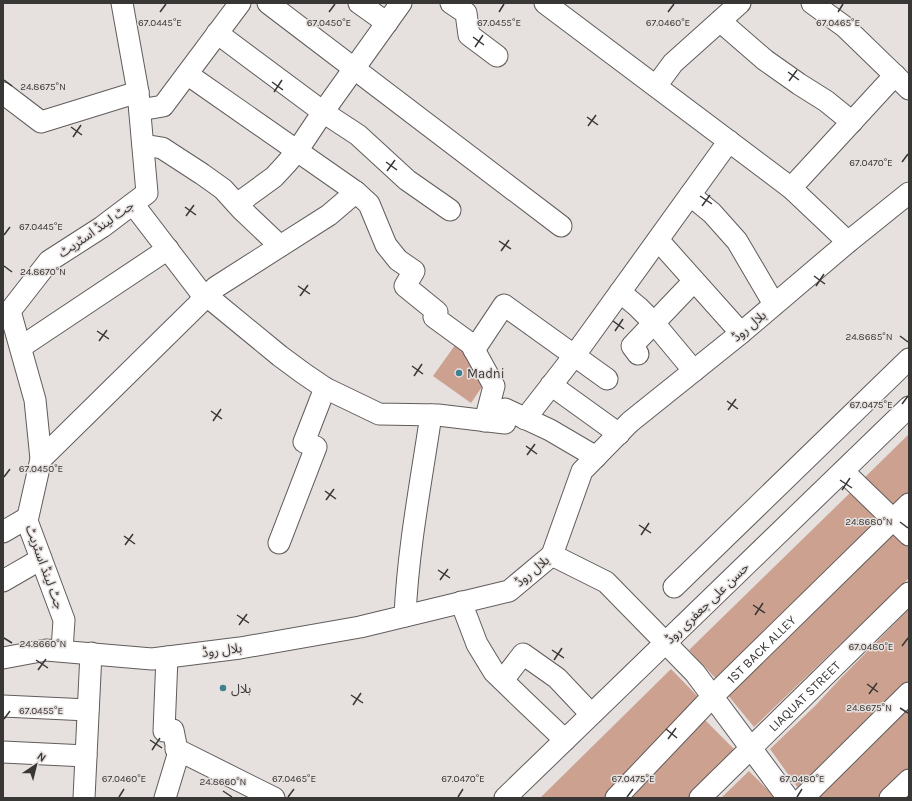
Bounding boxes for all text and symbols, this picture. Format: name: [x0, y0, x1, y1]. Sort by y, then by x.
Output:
text: 67.0445°E: [138, 17, 182, 29]
text: 67.0450°E: [307, 17, 351, 29]
text: 67.0455°E: [477, 17, 521, 29]
text: 67.0460°E: [646, 17, 690, 29]
text: 67.0465°E: [816, 17, 860, 29]
text: 24.8675°N: [20, 81, 66, 93]
text: 67.0470°E: [849, 157, 893, 169]
street label: جٹ لینڈ اسٹریٹ: [55, 197, 137, 261]
text: 67.0445°E: [19, 221, 63, 233]
text: 24.8670°N: [20, 266, 66, 278]
street label: بلال روڈ: [729, 307, 770, 345]
text: 24.8685°N: [845, 331, 893, 343]
place label: Madni: [467, 366, 505, 381]
marker: Madni: [454, 368, 464, 378]
text: 67.0475°E: [849, 399, 893, 411]
text: 67.0450°E: [19, 463, 63, 475]
text: 24.8680°N: [845, 516, 893, 528]
street label: جٹ لینڈ اسٹریٹ: [23, 523, 67, 612]
street label: بلال روڈ: [512, 552, 553, 590]
street label: حسن علی جعفری روڈ: [662, 559, 753, 647]
street label: 1ST BACK ALLEY: [724, 612, 799, 686]
text: 24.8660°N: [20, 638, 66, 650]
street label: بلال روڈ: [201, 640, 243, 661]
text: 67.0480°E: [849, 641, 893, 653]
street label: LIAQUAT STREET: [765, 657, 843, 734]
place label: بلال: [231, 681, 251, 697]
marker: بلال: [218, 683, 228, 693]
text: 24.8675°N: [846, 702, 892, 714]
text: 67.0455°E: [19, 705, 63, 717]
north arrow: [16, 745, 56, 785]
text: N: [34, 750, 48, 765]
text: 67.0460°E: [102, 773, 146, 785]
text: 67.0465°E: [272, 773, 316, 785]
text: 67.0470°E: [441, 773, 485, 785]
text: 67.0475°E: [611, 773, 655, 785]
text: 67.0480°E: [780, 773, 824, 785]
text: 24.8660°N: [200, 776, 246, 788]

